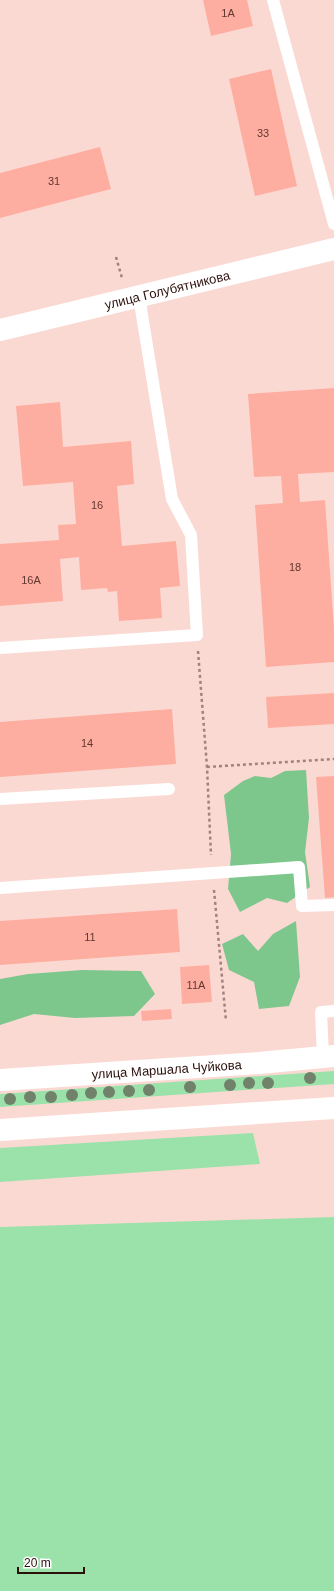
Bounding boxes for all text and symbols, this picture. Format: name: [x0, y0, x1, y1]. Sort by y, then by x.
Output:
house number: 1А: [221, 7, 235, 19]
house number: 33: [257, 127, 269, 139]
house number: 31: [48, 175, 60, 187]
street label: улица Голубятникова: [103, 267, 232, 312]
house number: 16: [91, 499, 103, 511]
house number: 18: [289, 561, 301, 573]
house number: 16А: [21, 574, 41, 586]
house number: 14: [81, 737, 93, 749]
house number: 11: [84, 931, 96, 943]
house number: 11А: [187, 979, 206, 991]
street label: улица Маршала Чуйкова: [91, 1057, 243, 1082]
scale bar: [18, 1549, 84, 1575]
text: 20 m: [24, 1556, 51, 1570]

